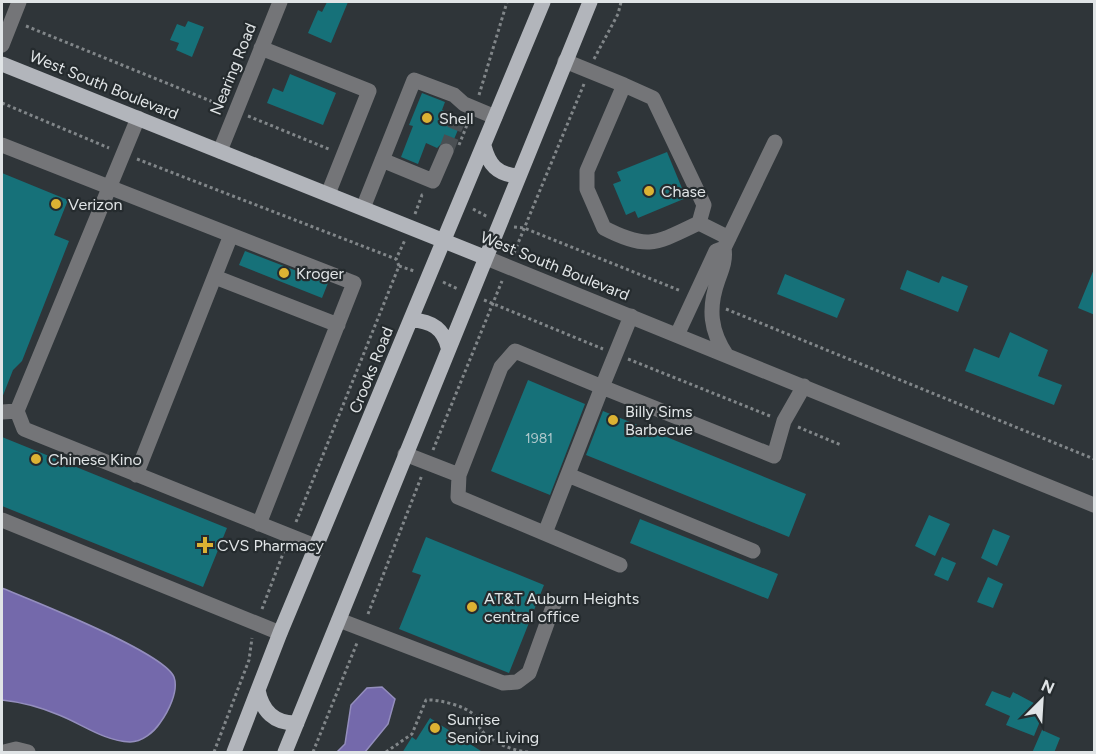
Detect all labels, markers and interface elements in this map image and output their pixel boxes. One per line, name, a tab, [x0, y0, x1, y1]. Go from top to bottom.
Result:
street label: Nearing Road	[206, 20, 260, 118]
street label: West South Boulevard	[27, 46, 181, 124]
place label: Shell	[439, 109, 474, 128]
marker: Shell	[420, 111, 434, 125]
place label: Chase	[661, 182, 706, 201]
marker: Chase	[642, 184, 656, 198]
place label: Verizon	[68, 195, 122, 214]
marker: Verizon	[49, 197, 63, 211]
street label: West South Boulevard	[478, 227, 632, 305]
place label: Kroger	[296, 264, 345, 283]
marker: Kroger	[277, 266, 291, 280]
street label: Crooks Road	[345, 324, 397, 416]
place label: Billy Sims Barbecue	[625, 402, 693, 439]
marker: Billy Sims Barbecue	[606, 413, 620, 427]
house number: 1981	[525, 430, 553, 447]
place label: Chinese Kino	[48, 450, 142, 469]
marker: Chinese Kino	[29, 452, 43, 466]
place label: CVS Pharmacy	[217, 536, 324, 555]
marker: CVS Pharmacy	[198, 538, 212, 552]
place label: AT&T Auburn Heights central office	[484, 589, 639, 626]
marker: AT&T Auburn Heights central office	[465, 600, 479, 614]
north arrow	[1012, 670, 1072, 730]
text: N	[1038, 676, 1057, 698]
place label: Sunrise Senior Living	[447, 710, 539, 747]
marker: Sunrise Senior Living	[428, 721, 442, 735]

